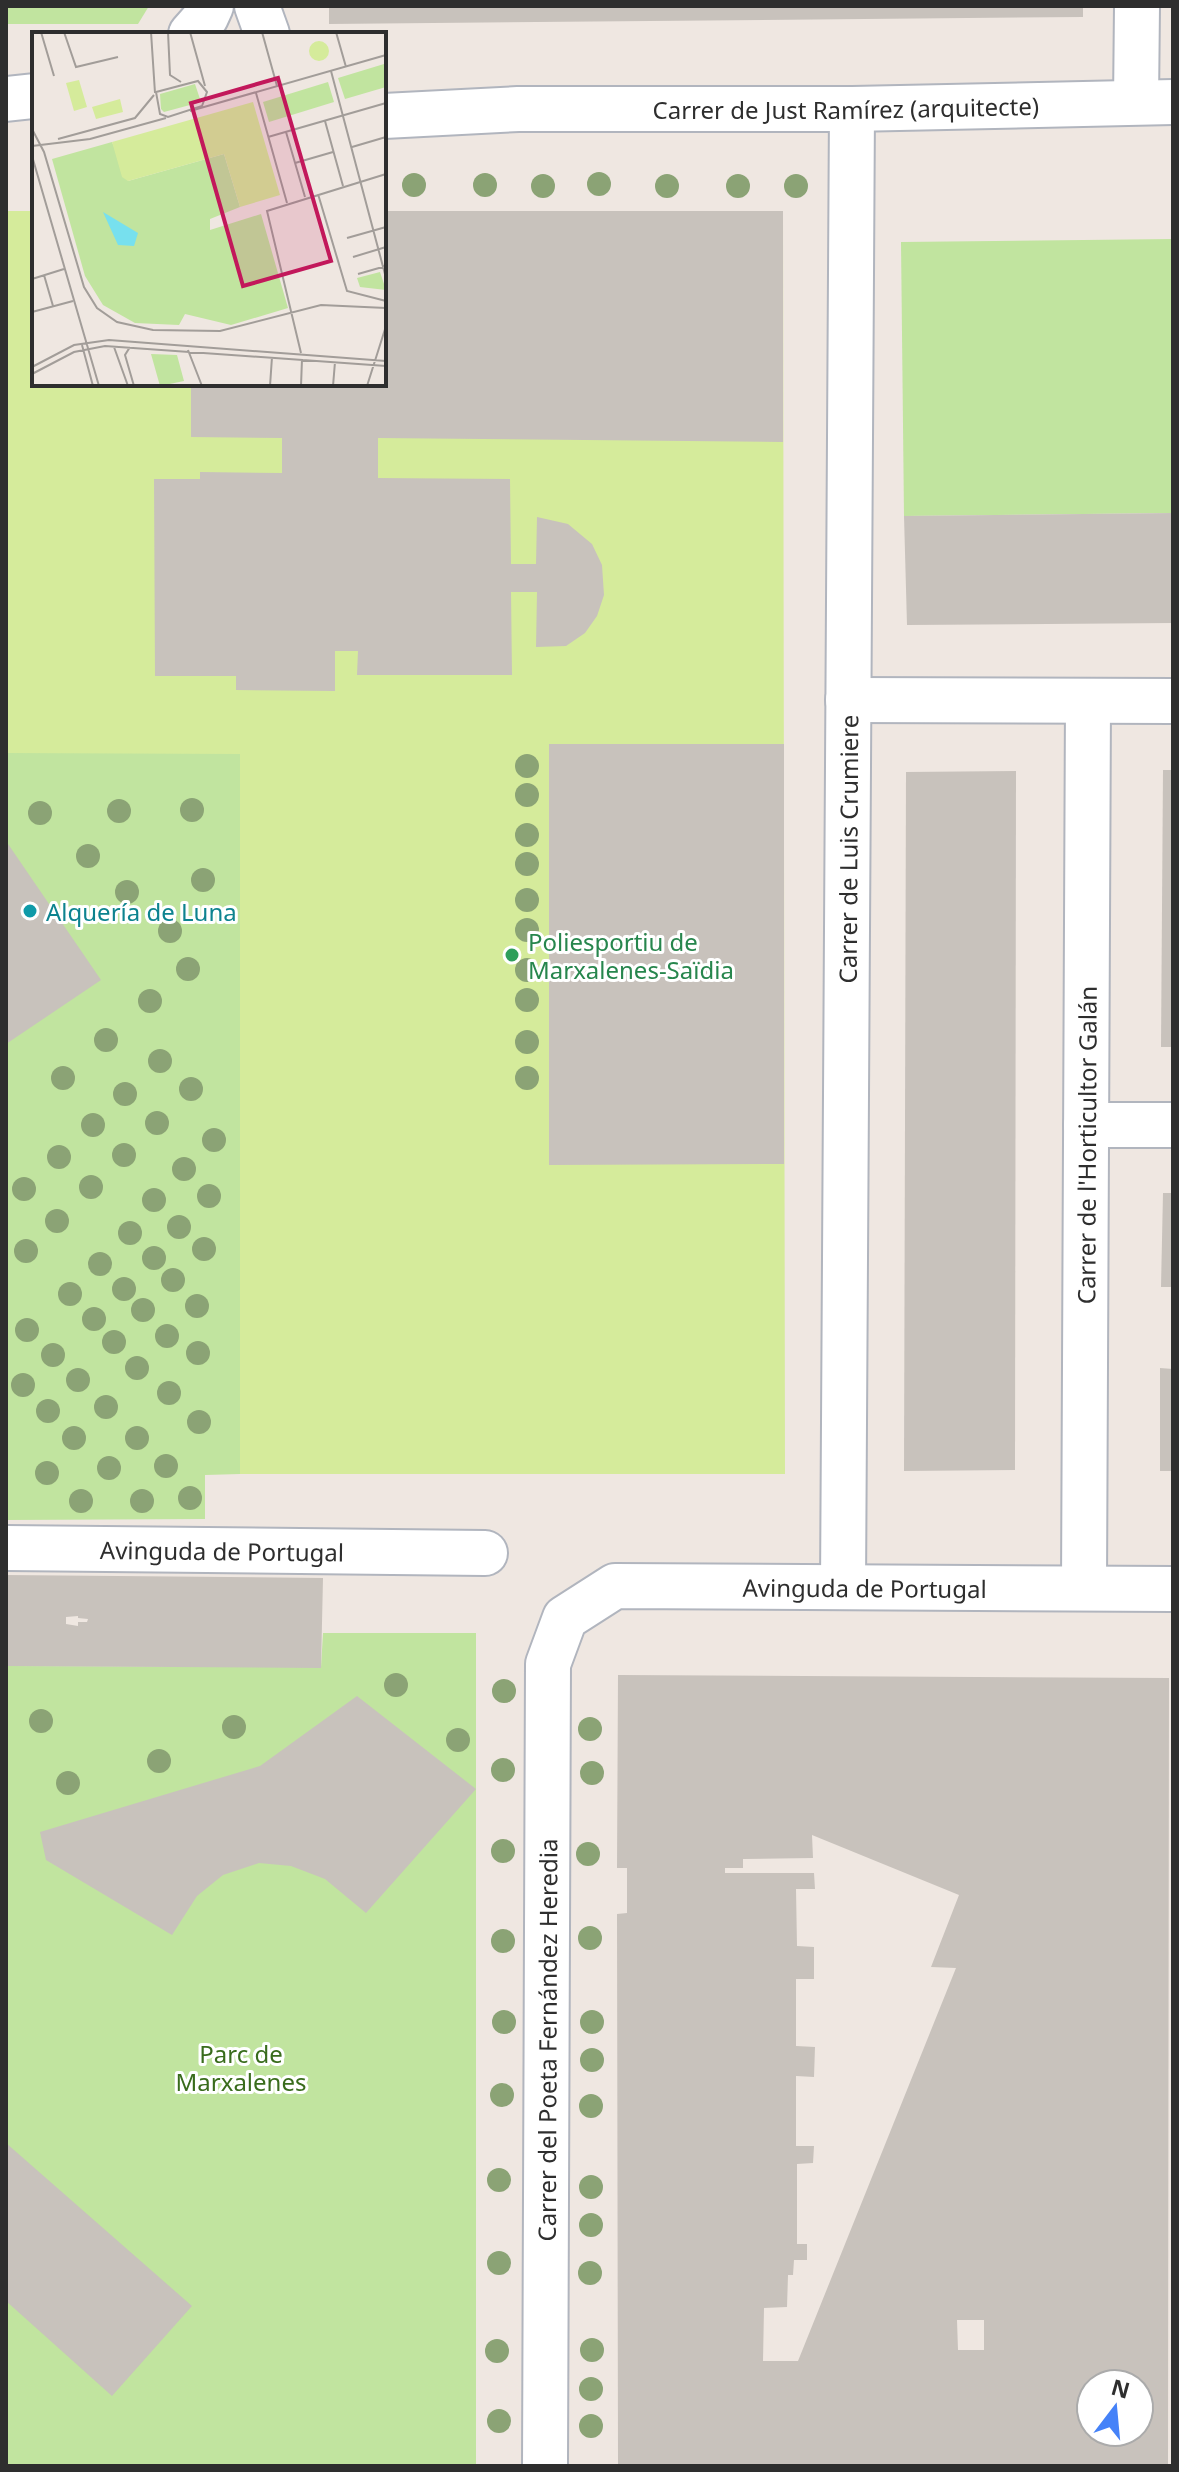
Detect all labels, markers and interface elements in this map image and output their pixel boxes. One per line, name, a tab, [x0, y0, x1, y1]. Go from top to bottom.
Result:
inset map	[32, 32, 386, 386]
street label: Carrer de Just Ramírez (arquitecte)	[653, 88, 1039, 126]
street label: Carrer de Luis Crumiere	[830, 715, 865, 984]
place label: Alquería de Luna	[46, 895, 237, 928]
marker: Alquería de Luna	[21, 902, 39, 920]
place label: Poliesportiu de Marxalenes-Saïdia	[528, 925, 734, 986]
marker: Poliesportiu de Marxalenes-Saïdia	[503, 946, 521, 964]
street label: Carrer de l'Horticultor Galán	[1069, 986, 1103, 1304]
street label: Avinguda de Portugal	[100, 1532, 344, 1568]
street label: Avinguda de Portugal	[742, 1570, 987, 1604]
street label: Carrer del Poeta Fernández Heredia	[529, 1838, 564, 2242]
park label: Parc de Marxalenes	[176, 2037, 306, 2098]
north arrow	[1075, 2368, 1155, 2448]
text: N	[1108, 2371, 1134, 2405]

